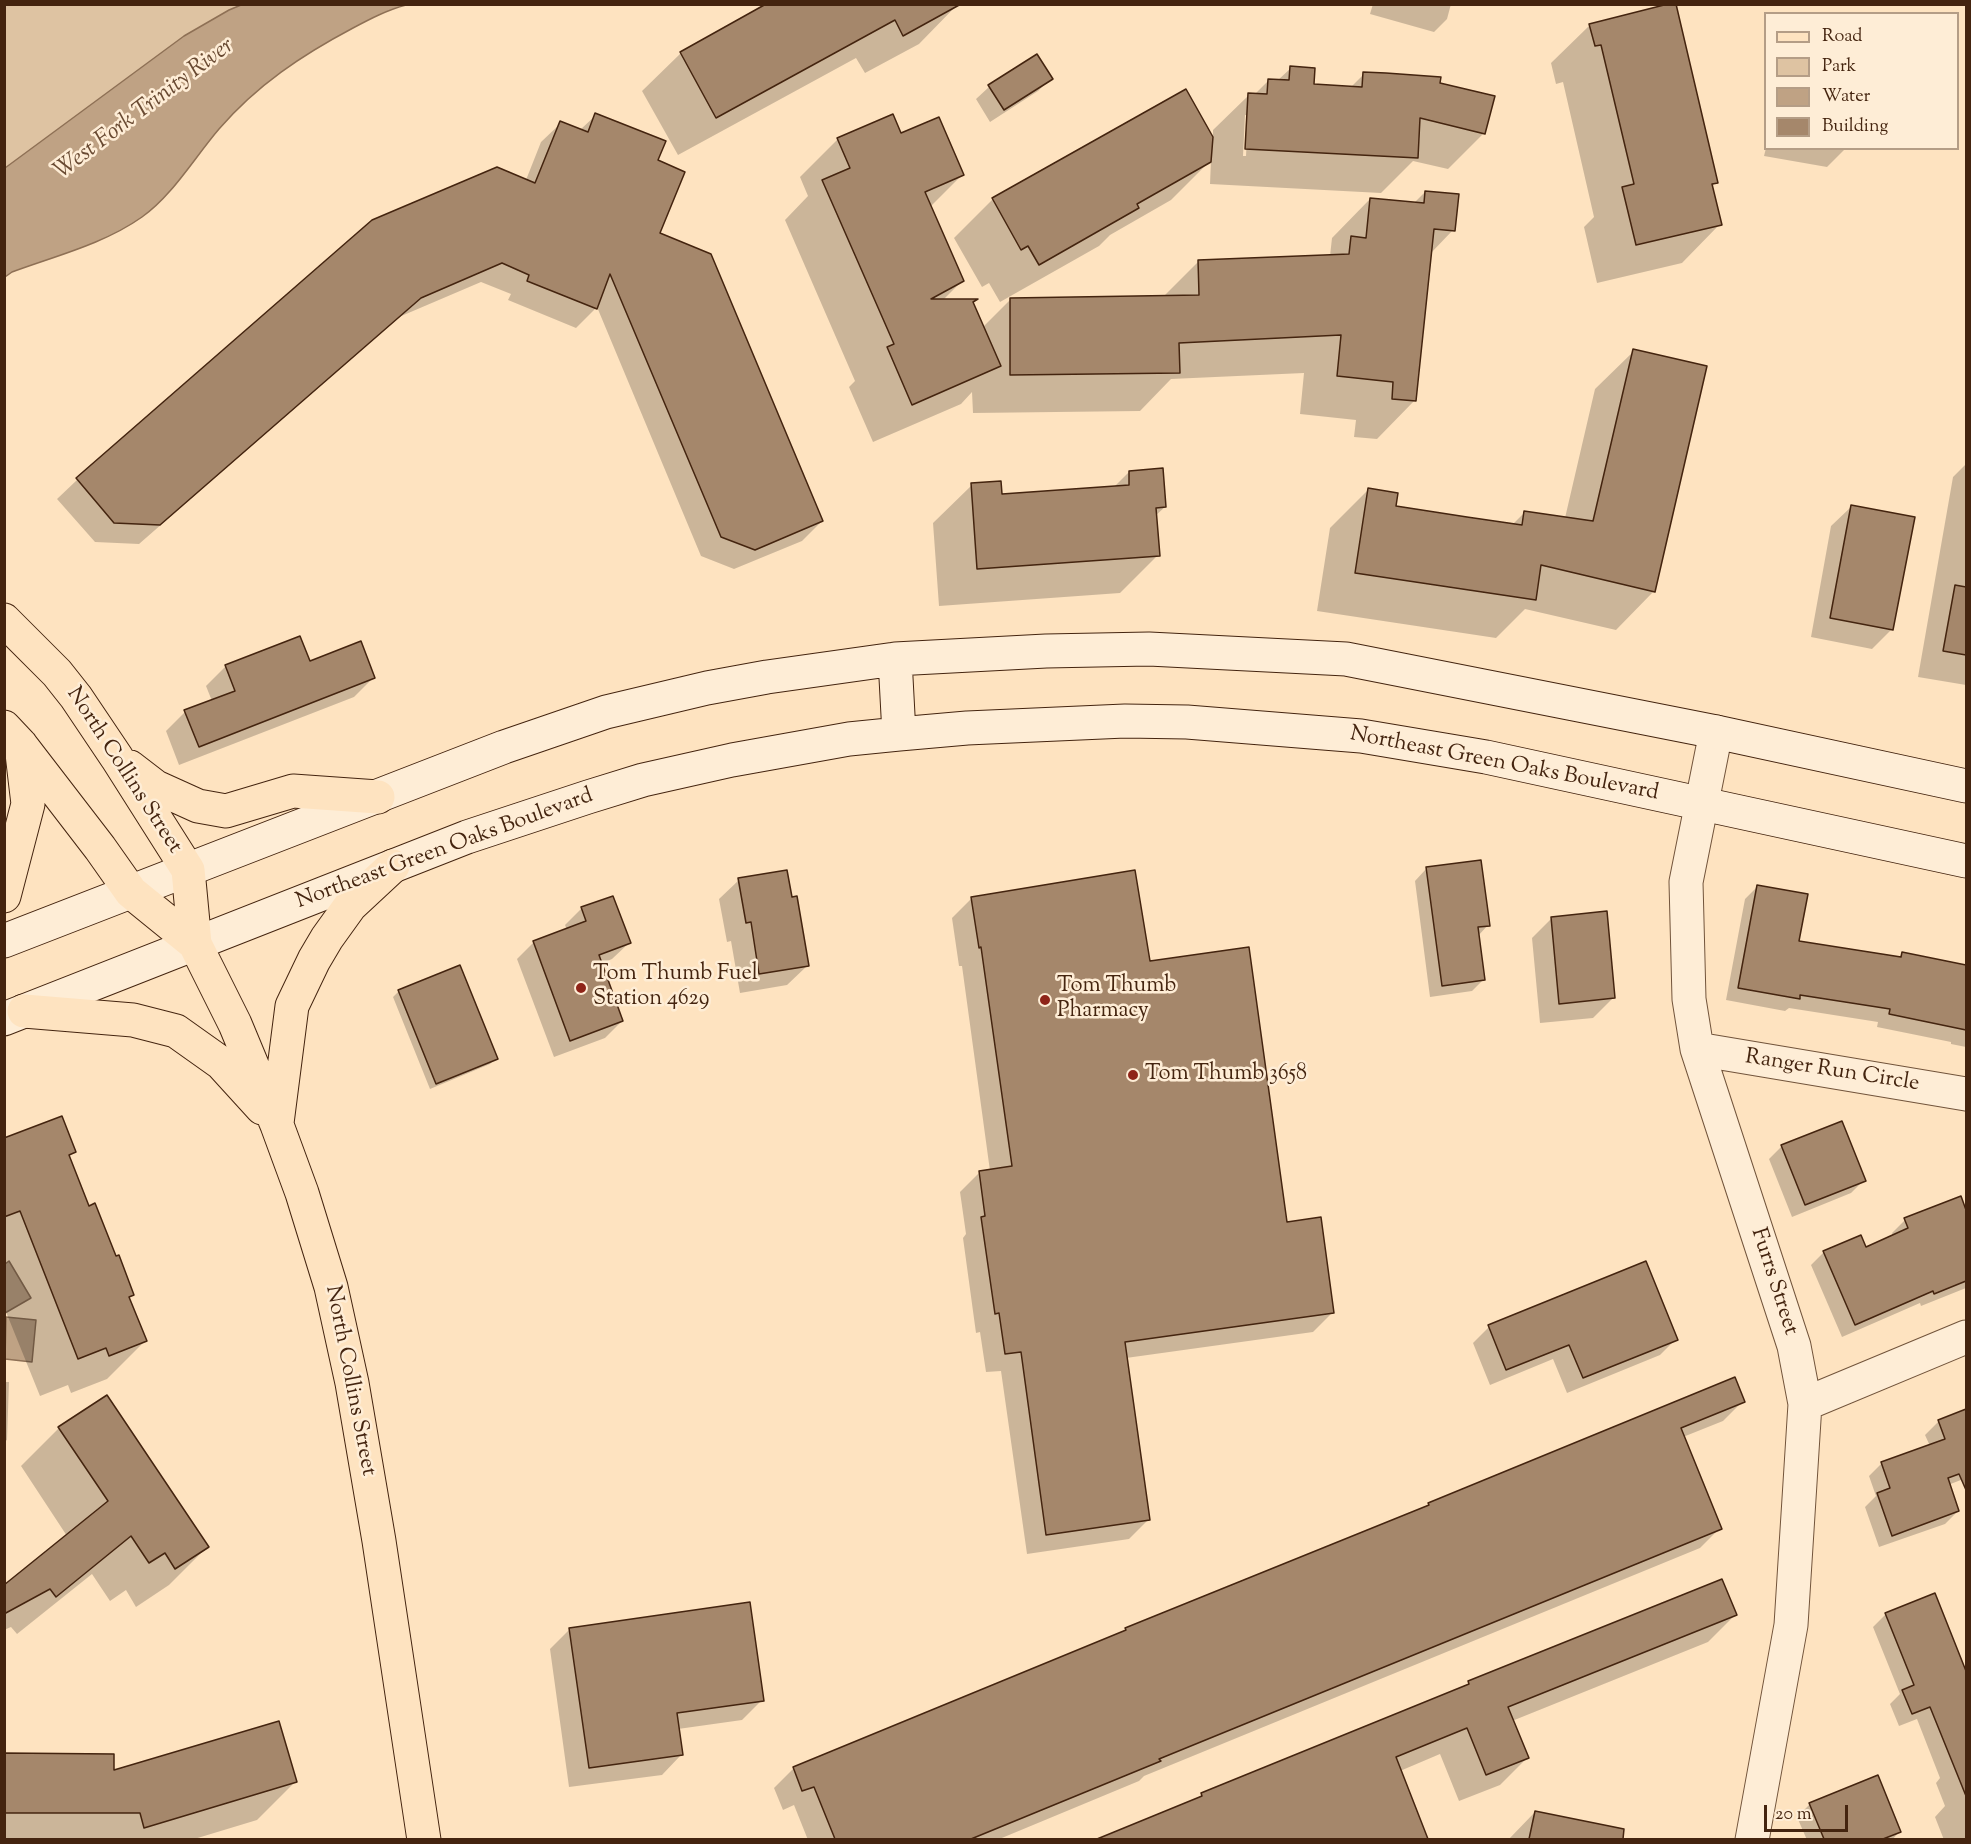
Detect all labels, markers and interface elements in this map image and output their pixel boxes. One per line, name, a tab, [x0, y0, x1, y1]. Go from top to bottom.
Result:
legend	[1764, 12, 1959, 150]
text: Road	[1822, 24, 1862, 50]
water label: West Fork Trinity River	[49, 33, 241, 187]
text: Park	[1822, 54, 1856, 80]
text: Water	[1822, 84, 1870, 110]
text: Building	[1822, 114, 1888, 140]
street label: North Collins Street	[59, 683, 187, 859]
street label: Northeast Green Oaks Boulevard	[1347, 722, 1661, 808]
street label: Northeast Green Oaks Boulevard	[293, 784, 597, 916]
place label: Tom Thumb Fuel Station 4629	[593, 962, 758, 1014]
place label: Tom Thumb Pharmacy	[1057, 974, 1176, 1026]
marker: Tom Thumb Fuel Station 4629	[574, 981, 588, 995]
marker: Tom Thumb Pharmacy	[1038, 993, 1052, 1007]
street label: Ranger Run Circle	[1743, 1045, 1921, 1099]
place label: Tom Thumb 3658	[1145, 1062, 1307, 1088]
marker: Tom Thumb 3658	[1126, 1068, 1140, 1082]
street label: Furrs Street	[1743, 1225, 1803, 1339]
street label: North Collins Street	[318, 1284, 380, 1478]
scale bar	[1767, 1793, 1851, 1831]
text: 20 m	[1775, 1802, 1812, 1828]

